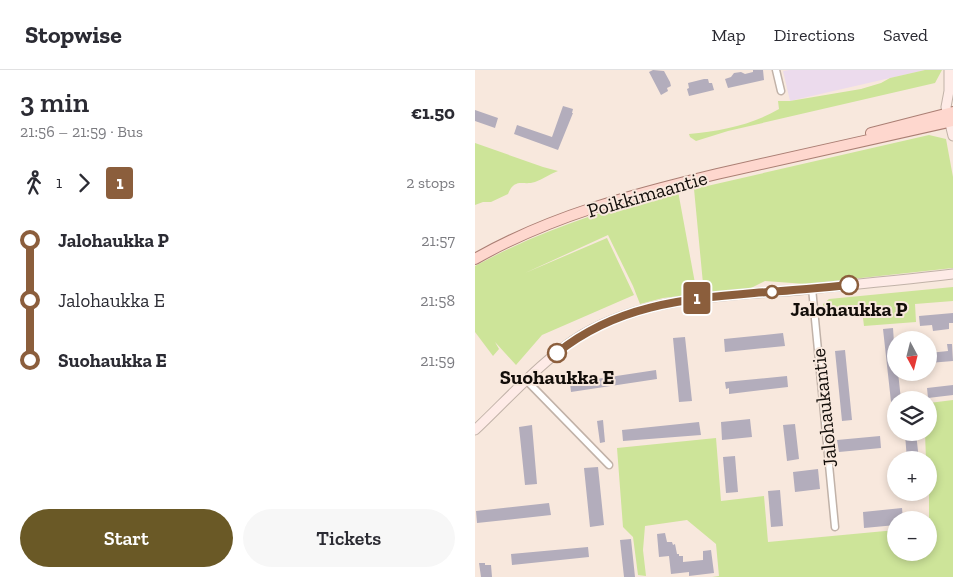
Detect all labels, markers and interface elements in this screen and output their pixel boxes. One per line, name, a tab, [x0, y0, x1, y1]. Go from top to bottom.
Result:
text: Stopwise	[25, 20, 122, 49]
text: Map	[711, 24, 746, 46]
text: Directions	[774, 24, 855, 46]
text: Saved	[883, 24, 928, 46]
text: 3 min	[20, 86, 89, 119]
text: €1.50	[411, 101, 455, 124]
text: 21:56 – 21:59 · Bus	[20, 122, 143, 141]
street label: Poikkimaantie	[584, 165, 710, 223]
icon: walk	[20, 169, 48, 197]
icon: forward	[70, 169, 98, 197]
text: 1	[116, 172, 123, 194]
text: 1	[56, 173, 62, 192]
text: 2 stops	[406, 173, 455, 192]
text: Jalohaukka P	[58, 229, 169, 252]
text: 21:57	[421, 231, 455, 250]
marker: Jalohaukka P	[839, 275, 859, 295]
line badge: 1	[681, 282, 713, 314]
unlabelled marker	[765, 285, 779, 299]
text: 1	[693, 287, 701, 309]
text: Jalohaukka E	[58, 289, 165, 312]
text: 21:58	[420, 291, 455, 310]
place label: Jalohaukka P	[791, 297, 907, 321]
north arrow	[887, 331, 937, 381]
map controls	[887, 331, 937, 561]
marker: Suohaukka E	[547, 343, 567, 363]
street label: Jalohaukantie	[806, 347, 842, 469]
text: Suohaukka E	[58, 349, 167, 372]
text: 21:59	[420, 351, 455, 370]
place label: Suohaukka E	[500, 365, 614, 389]
button: layers	[887, 391, 937, 441]
button: +	[887, 451, 937, 501]
button: Start	[20, 509, 233, 567]
button: Tickets	[243, 509, 455, 567]
button: −	[887, 511, 937, 561]

